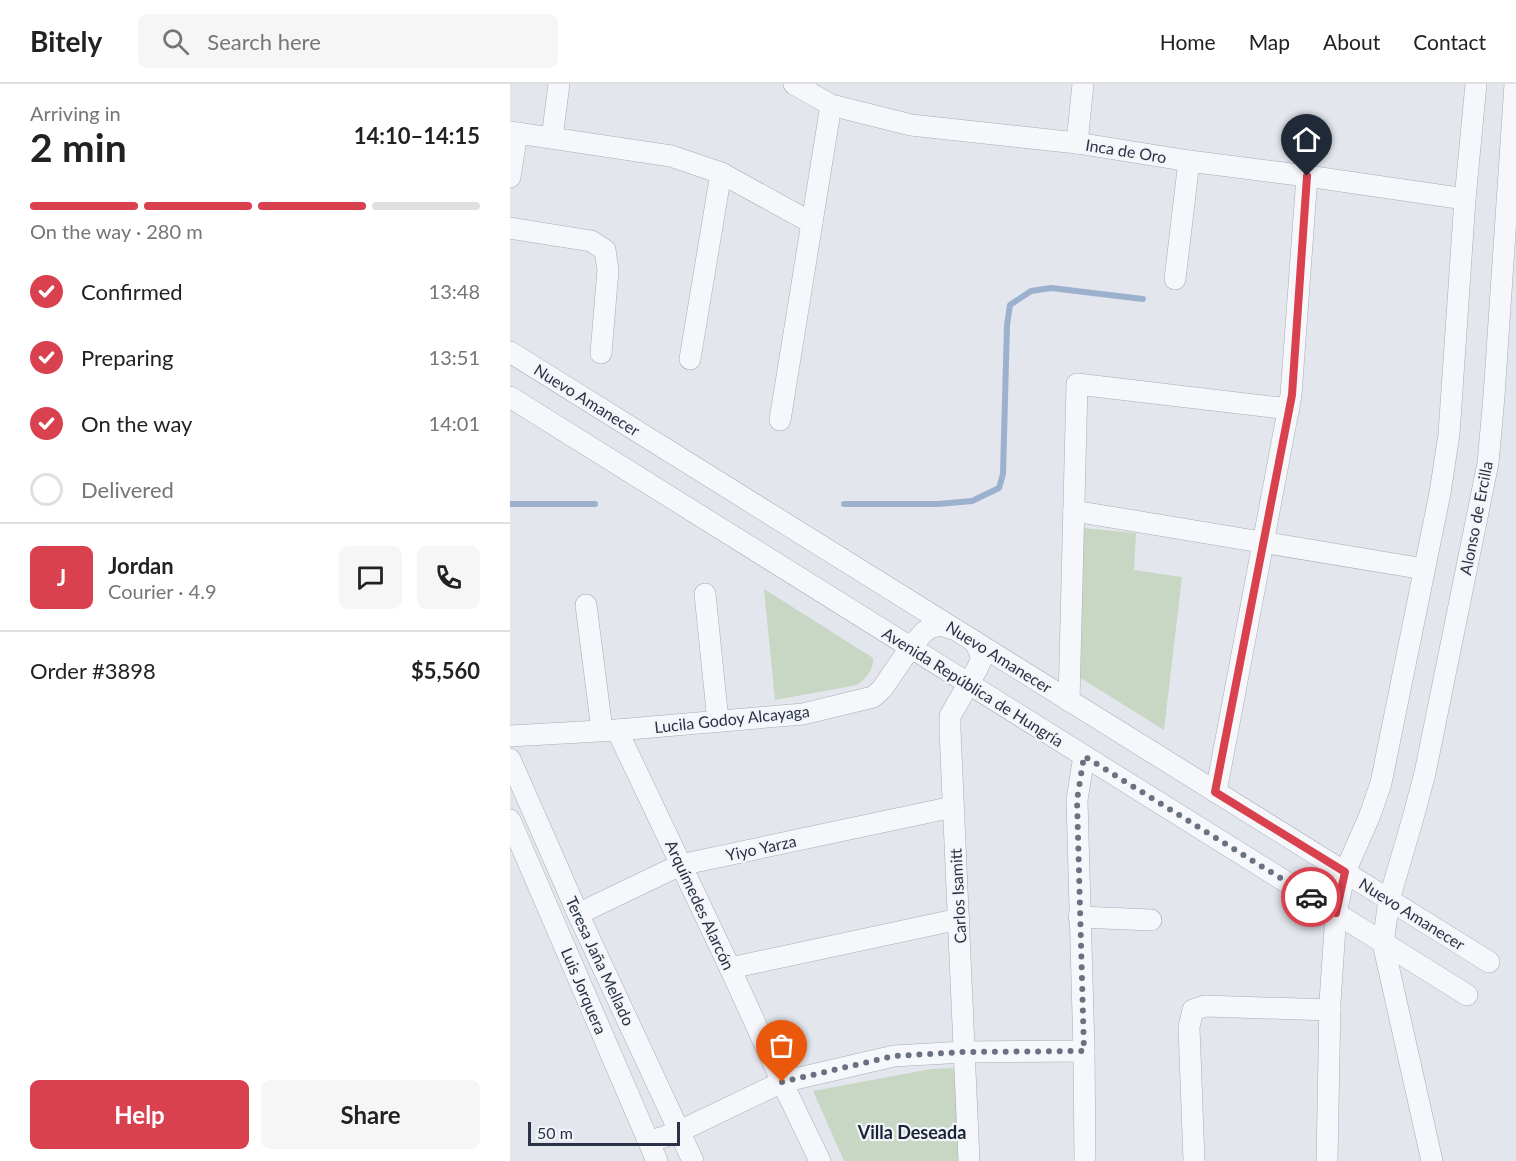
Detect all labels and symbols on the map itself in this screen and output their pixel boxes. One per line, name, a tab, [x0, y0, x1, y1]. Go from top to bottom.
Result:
pin	[1281, 114, 1332, 176]
street label: Inca de Oro	[1084, 135, 1168, 166]
street label: Nuevo Amanecer	[531, 359, 644, 440]
street label: Alonso de Ercilla	[1455, 459, 1496, 576]
street label: Nuevo Amanecer	[943, 616, 1056, 697]
street label: Avenida República de Hungría	[879, 623, 1067, 750]
street label: Lucila Godoy Alcayaga	[653, 701, 811, 736]
street label: Yiyo Yarza	[724, 831, 798, 864]
street label: Arquímedes Alarcón	[662, 837, 739, 973]
street label: Carlos Isamitt	[946, 848, 969, 944]
courier	[1281, 867, 1341, 927]
street label: Nuevo Amanecer	[1356, 873, 1469, 954]
street label: Teresa Jaña Mellado	[562, 893, 639, 1028]
street label: Luis Jorquera	[558, 945, 611, 1037]
pin	[756, 1020, 807, 1082]
scale bar	[528, 1119, 680, 1146]
district label: Villa Deseada	[857, 1121, 966, 1143]

